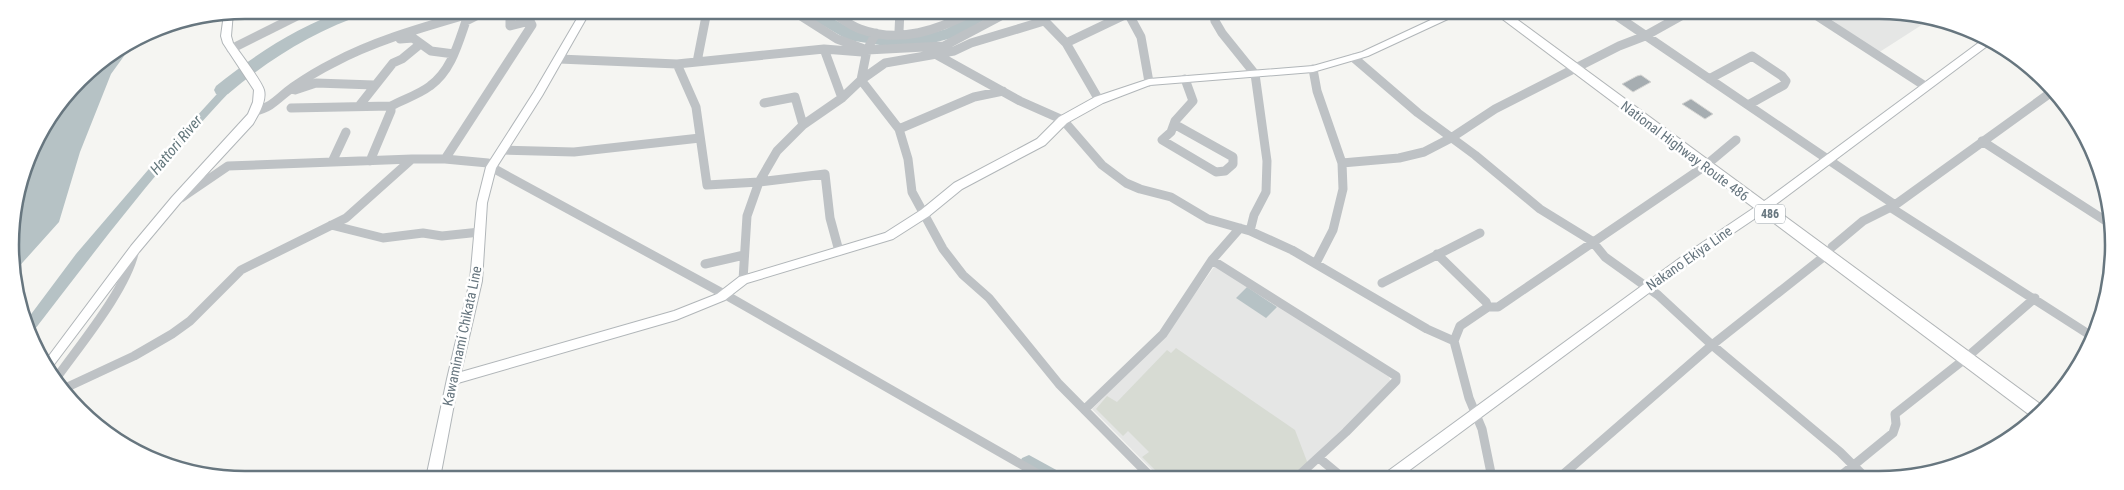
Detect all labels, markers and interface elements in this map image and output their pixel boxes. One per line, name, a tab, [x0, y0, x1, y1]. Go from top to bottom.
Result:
street label: National Highway Route 486	[1618, 98, 1752, 204]
water label: Hattori River	[146, 111, 206, 178]
road number: 486	[1755, 204, 1785, 223]
street label: Nakano Ekiya Line	[1643, 222, 1735, 293]
street label: Kawaminami Chikata Line	[439, 264, 485, 407]

